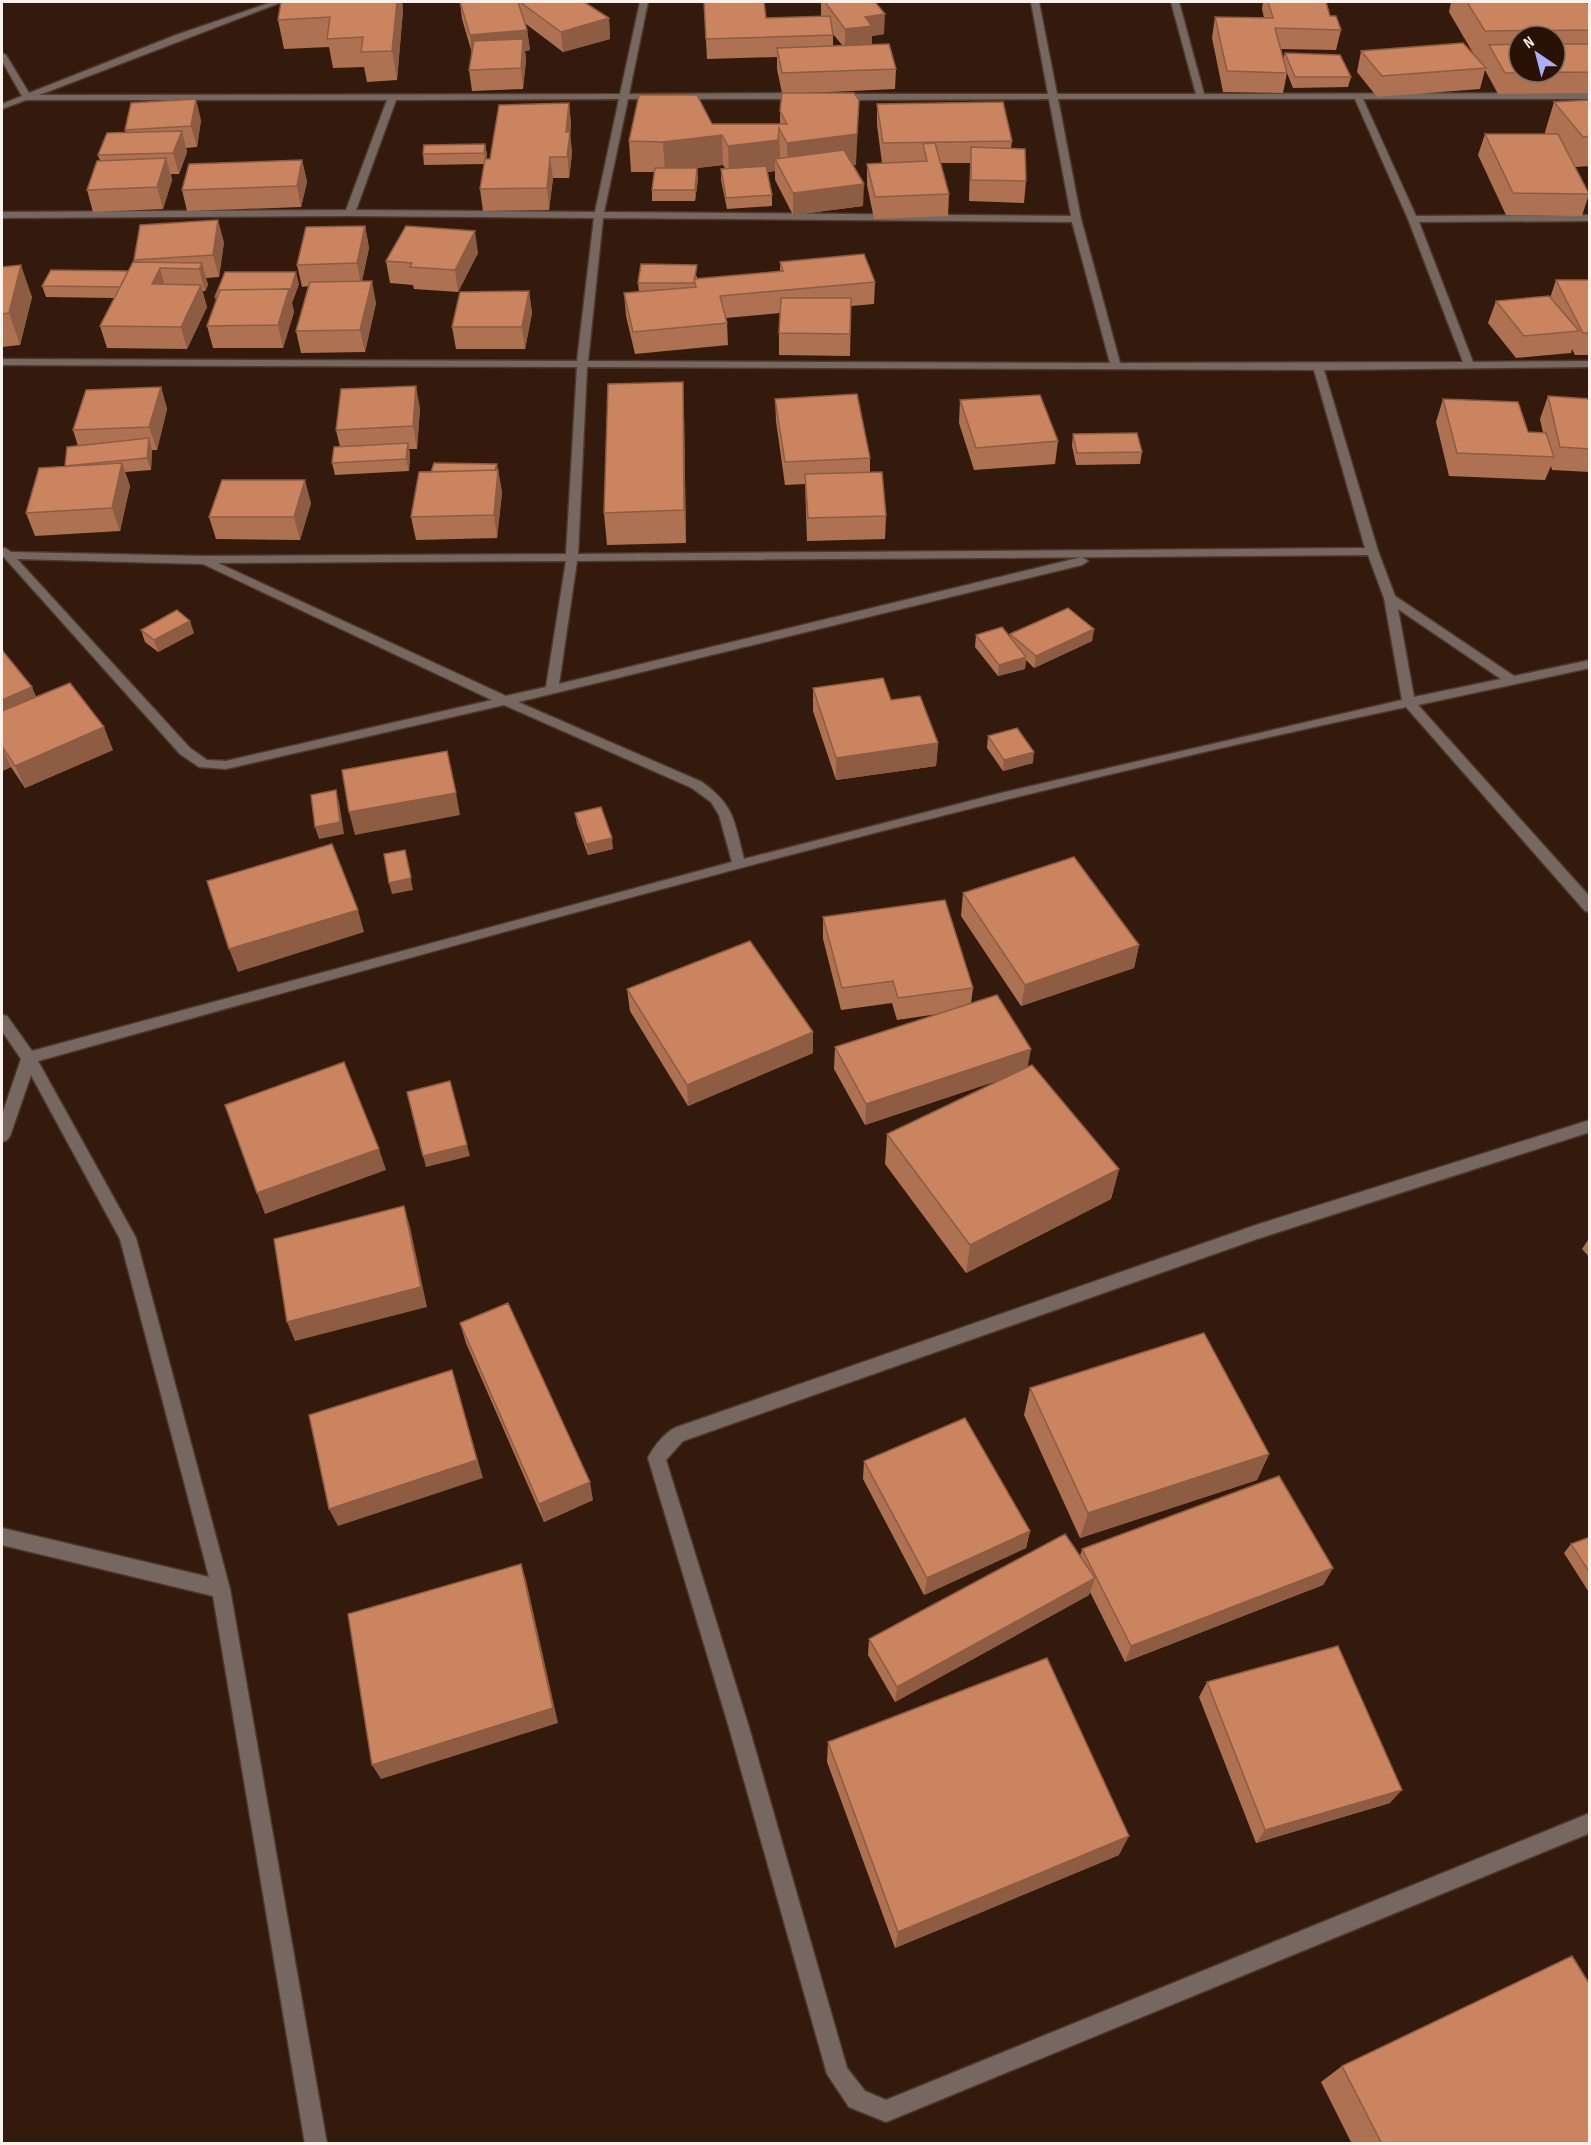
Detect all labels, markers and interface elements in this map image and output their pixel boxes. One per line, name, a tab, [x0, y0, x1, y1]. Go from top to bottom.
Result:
north arrow	[1507, 24, 1567, 84]
text: N	[1520, 33, 1538, 53]

